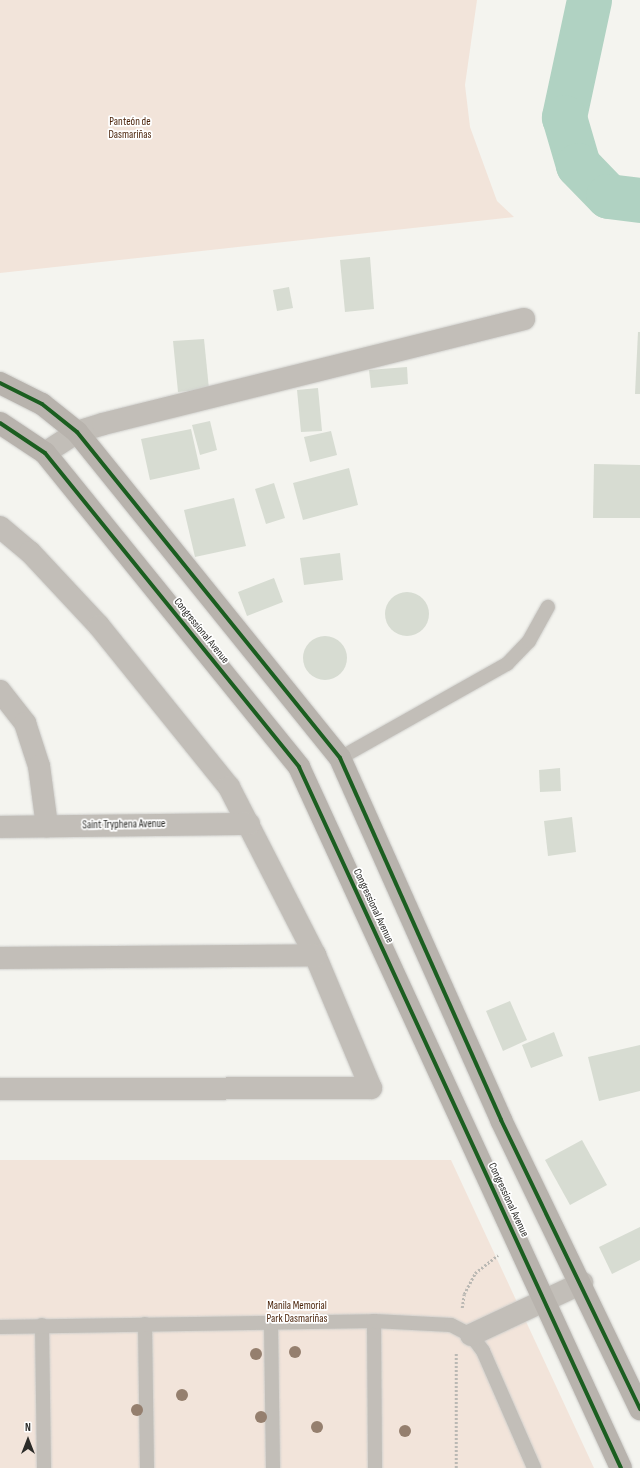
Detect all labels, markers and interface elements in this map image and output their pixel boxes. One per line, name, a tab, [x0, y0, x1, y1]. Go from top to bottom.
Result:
park label: Panteón de Dasmariñas	[109, 116, 151, 142]
street label: Congressional Avenue	[171, 596, 231, 666]
street label: Saint Tryphena Avenue	[82, 818, 166, 832]
street label: Congressional Avenue	[350, 867, 396, 945]
street label: Congressional Avenue	[485, 1161, 531, 1239]
park label: Manila Memorial Park Dasmariñas	[267, 1300, 327, 1326]
north arrow	[8, 1420, 48, 1460]
text: N	[25, 1421, 31, 1434]

